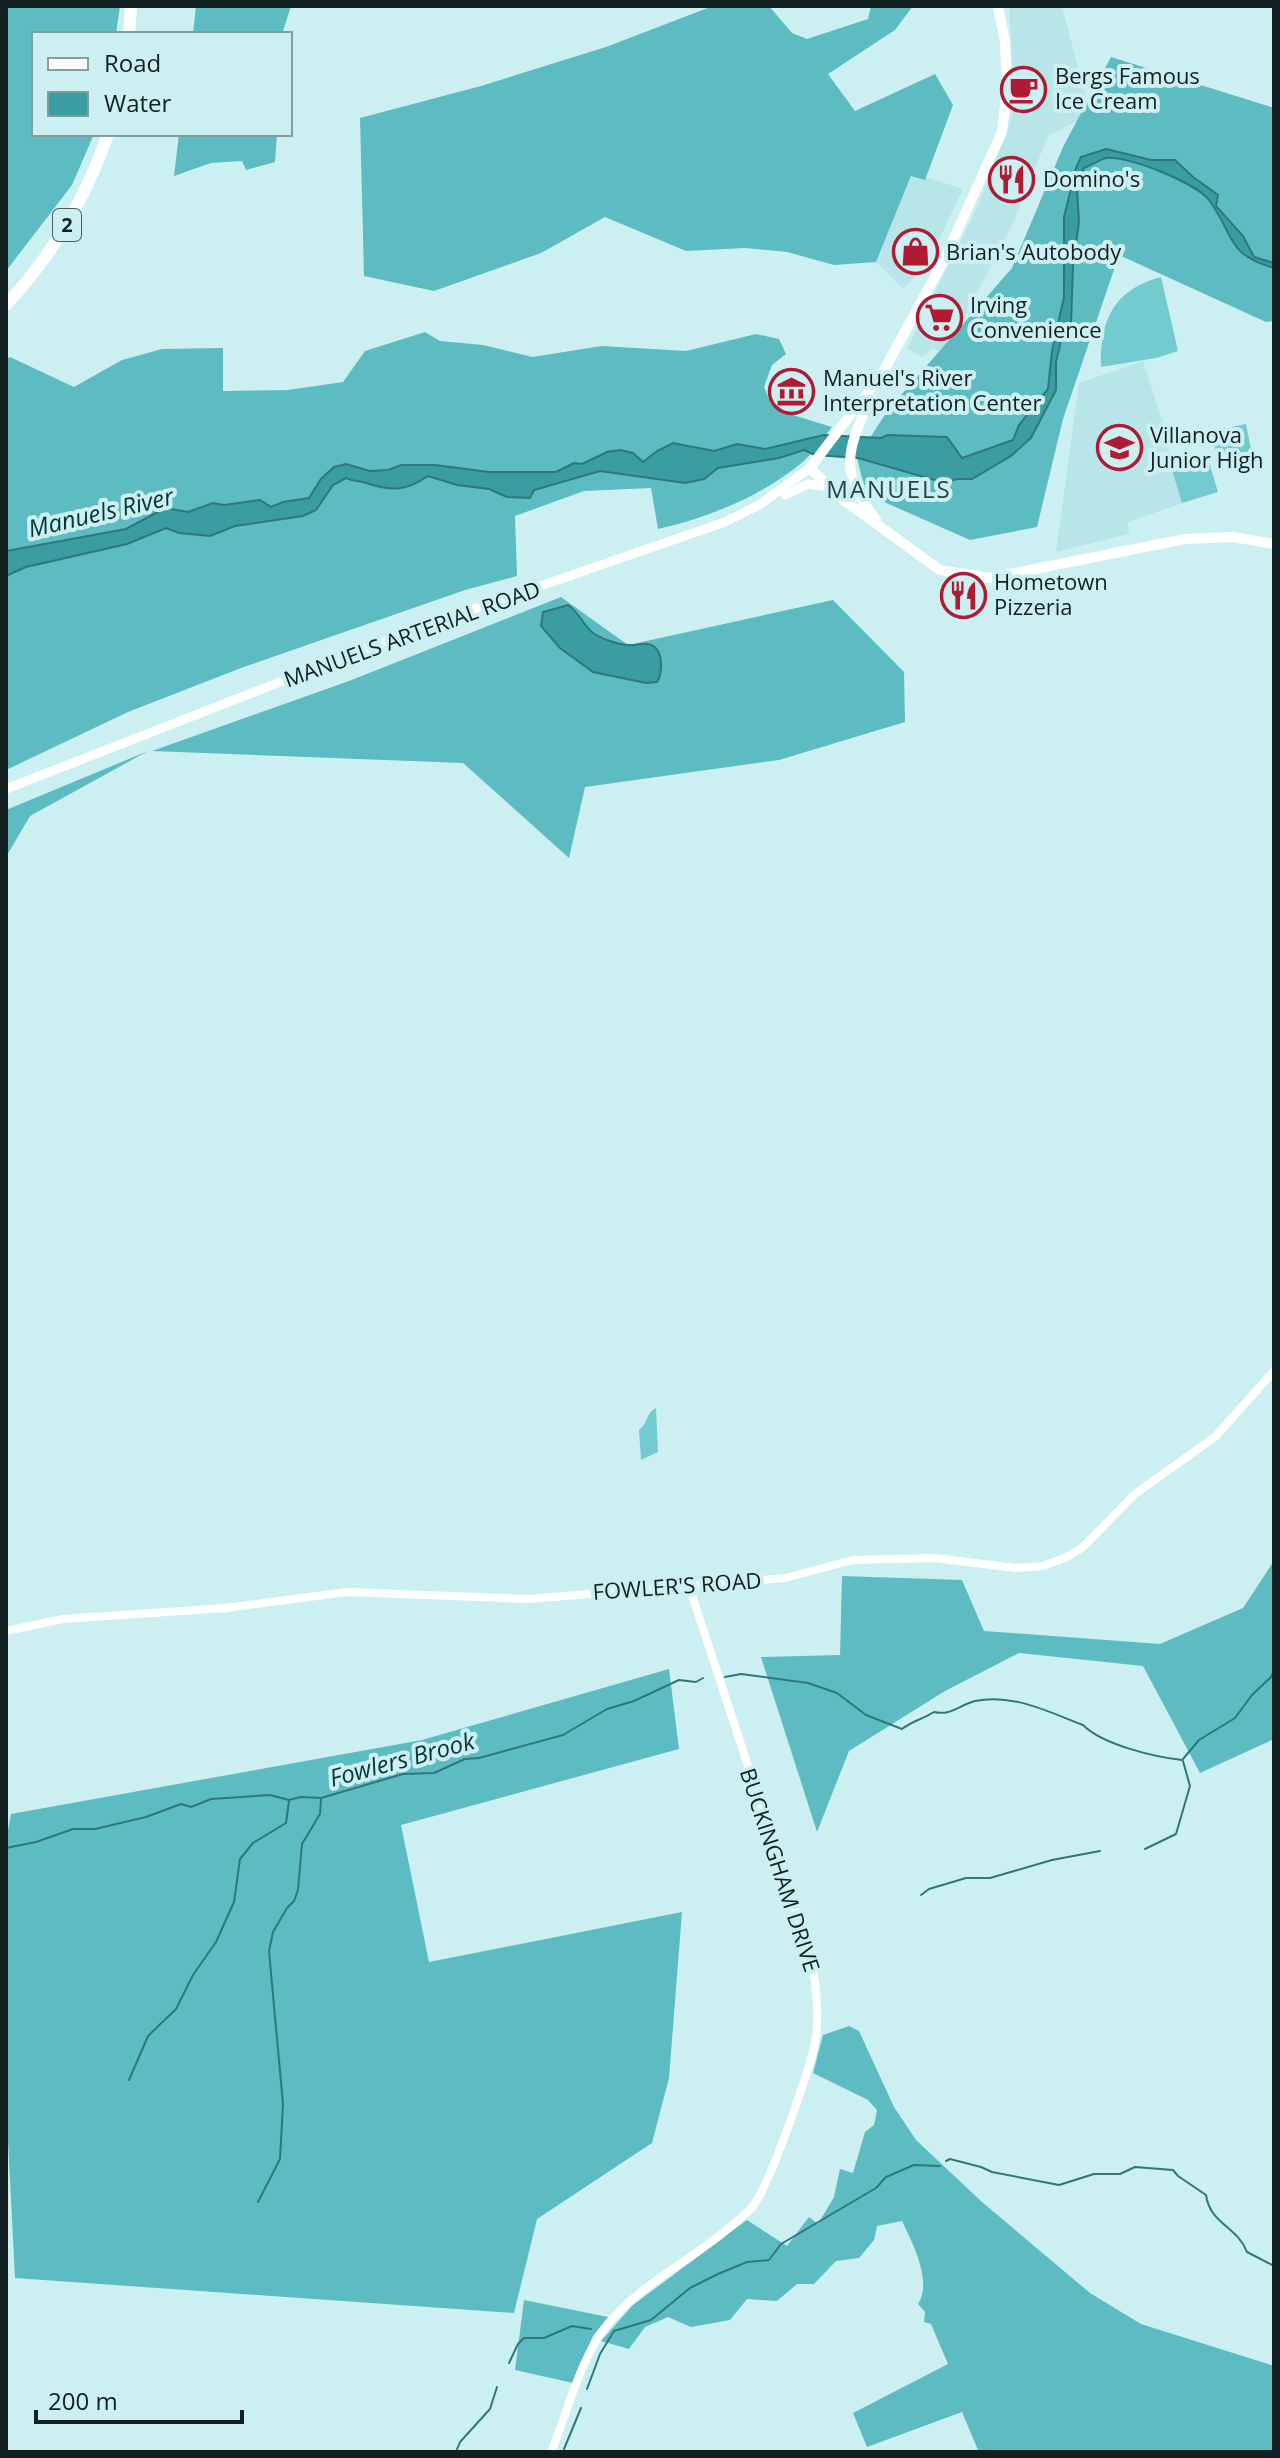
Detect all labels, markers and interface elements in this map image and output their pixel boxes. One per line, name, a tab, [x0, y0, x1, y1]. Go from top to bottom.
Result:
legend	[32, 32, 292, 136]
text: Road	[104, 46, 161, 79]
place label: Bergs Famous Ice Cream	[1055, 60, 1200, 115]
cafe icon: Bergs Famous Ice Cream	[1000, 65, 1048, 113]
text: Water	[104, 86, 172, 119]
restaurant icon: Domino's	[988, 155, 1036, 203]
place label: Domino's	[1043, 163, 1140, 193]
road number: 2	[53, 209, 81, 241]
shop icon: Brian's Autobody	[891, 228, 939, 276]
place label: Brian's Autobody	[946, 236, 1122, 266]
place label: Irving Convenience	[970, 289, 1102, 344]
supermarket icon: Irving Convenience	[915, 294, 963, 342]
place label: Manuel's River Interpretation Center	[823, 362, 1041, 417]
museum icon: Manuel's River Interpretation Center	[768, 367, 816, 415]
place label: Villanova Junior High	[1148, 419, 1264, 474]
school or university icon: Villanova Junior High	[1095, 424, 1143, 472]
district label: MANUELS	[826, 472, 952, 505]
water label: Manuels River	[25, 478, 178, 544]
place label: Hometown Pizzeria	[994, 566, 1108, 621]
restaurant icon: Hometown Pizzeria	[939, 571, 987, 619]
street label: MANUELS ARTERIAL ROAD	[279, 573, 544, 694]
street label: FOWLER'S ROAD	[591, 1564, 762, 1606]
water label: Fowlers Brook	[325, 1723, 479, 1794]
street label: BUCKINGHAM DRIVE	[734, 1764, 828, 1976]
scale bar	[36, 2374, 242, 2424]
text: 200 m	[48, 2384, 118, 2417]

